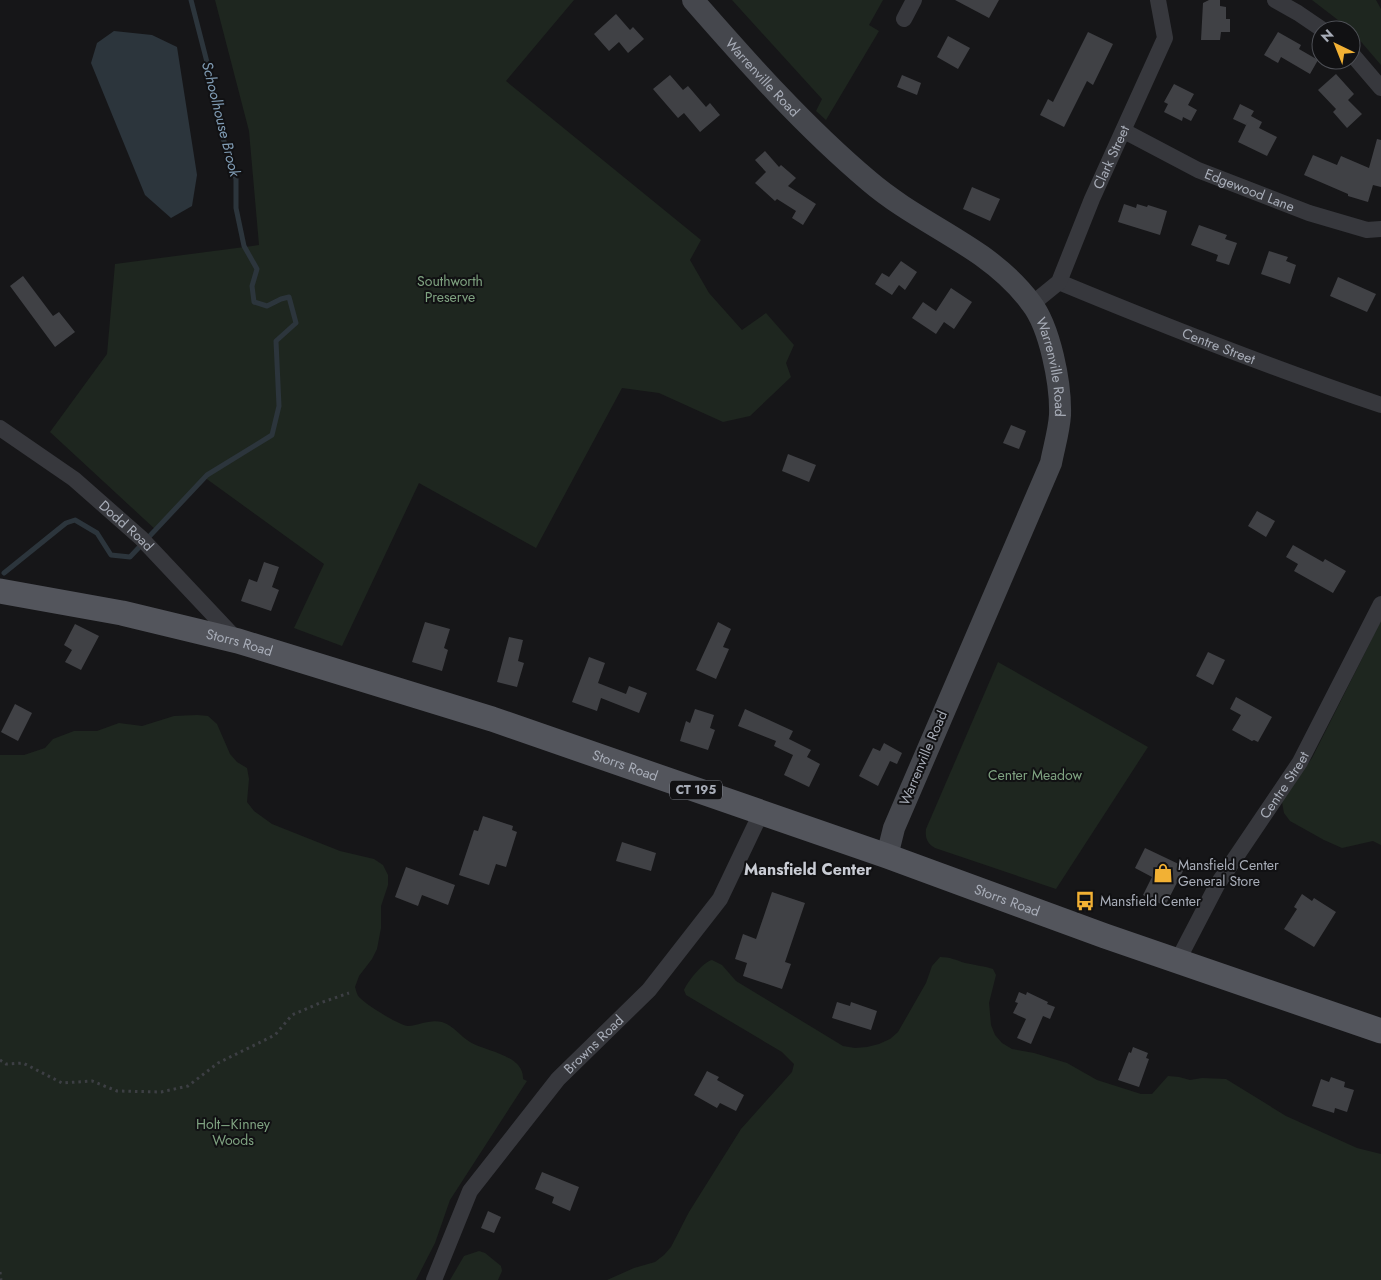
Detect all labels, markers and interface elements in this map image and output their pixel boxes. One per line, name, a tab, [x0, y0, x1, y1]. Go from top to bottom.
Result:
north arrow	[1311, 20, 1361, 70]
text: N	[1316, 24, 1338, 47]
street label: Warrenville Road	[721, 33, 804, 121]
water label: Schoolhouse Brook	[196, 59, 246, 180]
street label: Clark Street	[1088, 121, 1134, 192]
street label: Edgewood Lane	[1202, 163, 1298, 216]
park label: Southworth Preserve	[417, 271, 483, 307]
street label: Warrenville Road	[1031, 314, 1070, 417]
street label: Centre Street	[1179, 323, 1259, 369]
street label: Dodd Road	[95, 496, 158, 556]
street label: Storrs Road	[204, 624, 275, 661]
street label: Warrenville Road	[894, 708, 952, 808]
street label: Storrs Road	[590, 745, 661, 786]
street label: Centre Street	[1255, 747, 1314, 823]
park label: Center Meadow	[988, 765, 1082, 785]
road number: CT 195	[670, 780, 722, 800]
place label: Mansfield Center General Store	[1178, 855, 1279, 891]
district label: Mansfield Center	[744, 858, 872, 881]
shop icon: Mansfield Center General Store	[1152, 862, 1174, 884]
street label: Storrs Road	[972, 879, 1043, 921]
bus stop icon: Mansfield Center	[1074, 890, 1096, 912]
place label: Mansfield Center	[1100, 891, 1201, 911]
street label: Browns Road	[559, 1010, 628, 1078]
park label: Holt–Kinney Woods	[196, 1114, 271, 1150]

